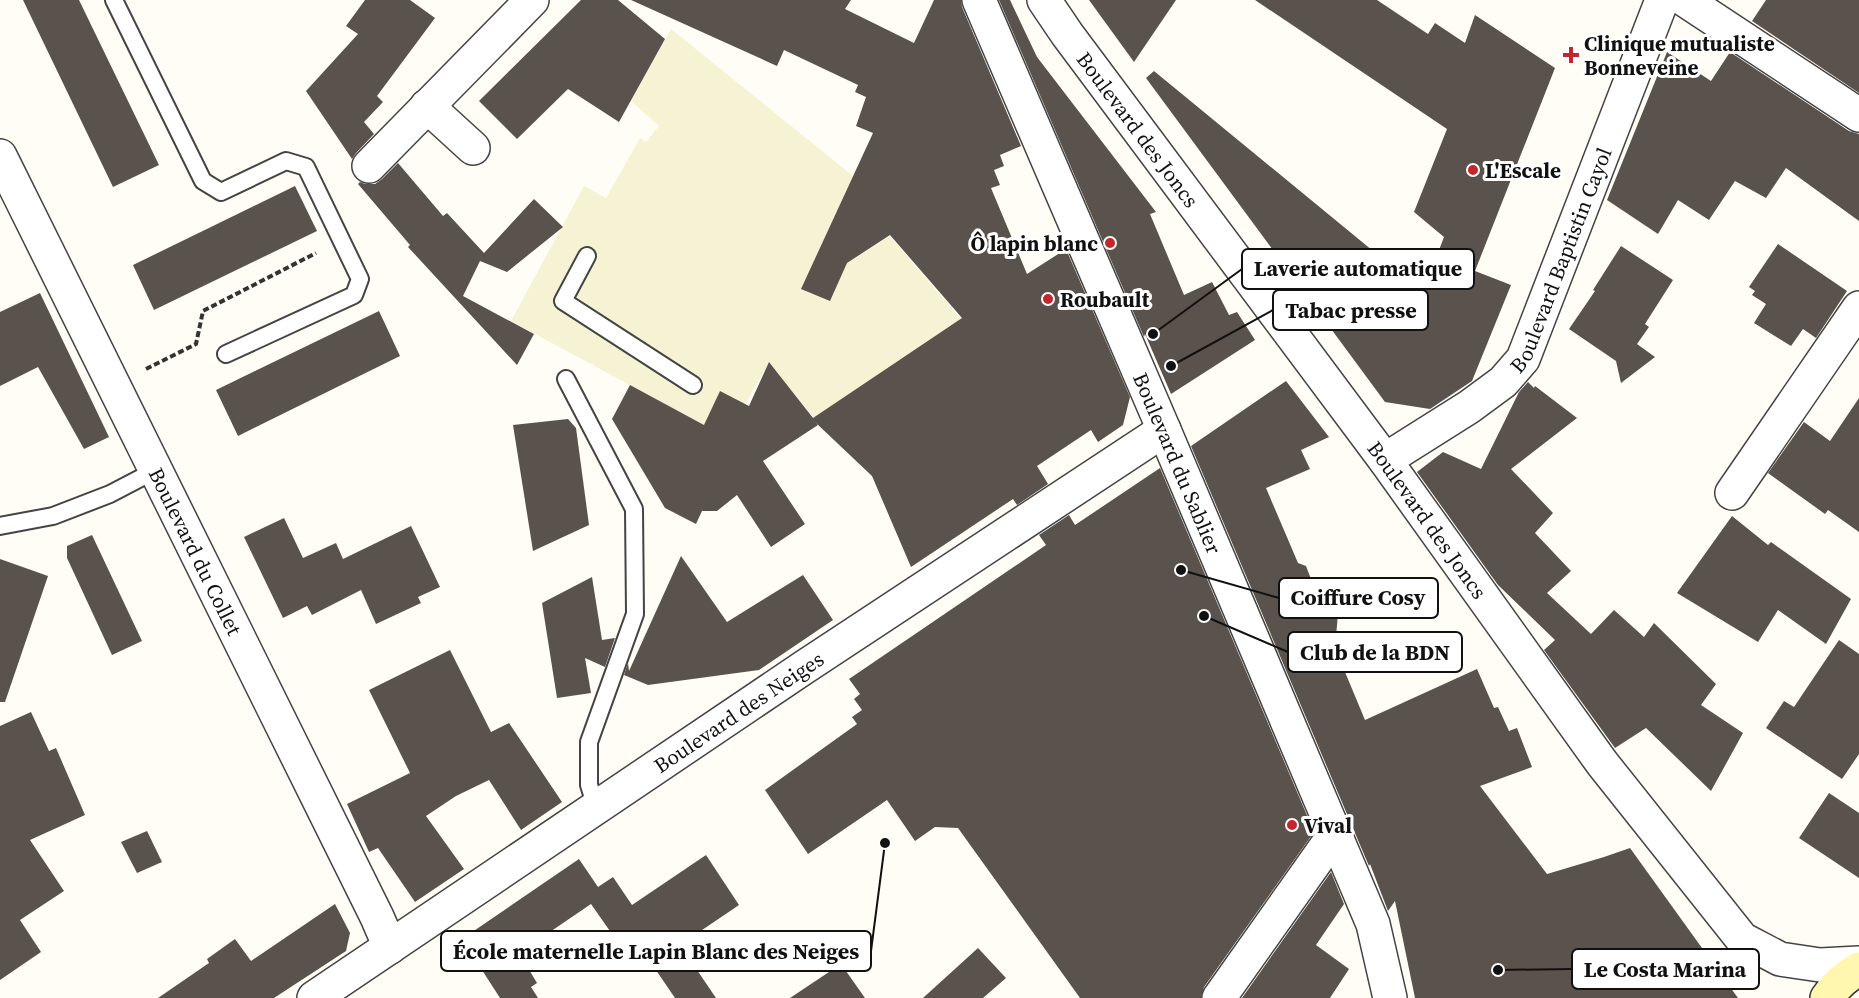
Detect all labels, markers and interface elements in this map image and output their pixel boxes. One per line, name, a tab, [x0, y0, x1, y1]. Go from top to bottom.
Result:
place label: Clinique mutualiste Bonneveine	[1584, 29, 1775, 82]
street label: Boulevard des Joncs	[1070, 45, 1206, 213]
marker: Clinique mutualiste Bonneveine	[1562, 46, 1580, 64]
street label: Boulevard Baptistin Cayol	[1503, 143, 1618, 379]
place label: L'Escale	[1485, 156, 1561, 185]
marker: L'Escale	[1466, 163, 1480, 177]
place label: Ô lapin blanc	[970, 229, 1098, 258]
marker: Ô lapin blanc	[1103, 236, 1117, 250]
callout: Laverie automatique	[1242, 249, 1474, 289]
text: Laverie automatique	[1254, 253, 1462, 283]
place label: Roubault	[1060, 285, 1150, 314]
callout: Tabac presse	[1273, 290, 1428, 330]
marker: Roubault	[1041, 292, 1055, 306]
text: Tabac presse	[1285, 295, 1417, 325]
street label: Boulevard du Sablier	[1126, 368, 1229, 558]
street label: Boulevard des Joncs	[1361, 435, 1494, 604]
street label: Boulevard du Collet	[142, 463, 250, 640]
callout: Coiffure Cosy	[1279, 578, 1438, 618]
text: Coiffure Cosy	[1291, 582, 1426, 612]
callout: Club de la BDN	[1288, 632, 1462, 672]
text: Club de la BDN	[1300, 637, 1450, 667]
street label: Boulevard des Neiges	[648, 644, 829, 779]
place label: Vival	[1304, 811, 1352, 840]
marker: Vival	[1285, 818, 1299, 832]
callout: École maternelle Lapin Blanc des Neiges	[441, 931, 871, 971]
text: École maternelle Lapin Blanc des Neiges	[453, 936, 859, 966]
callout: Le Costa Marina	[1572, 949, 1759, 989]
text: Le Costa Marina	[1584, 954, 1747, 984]

